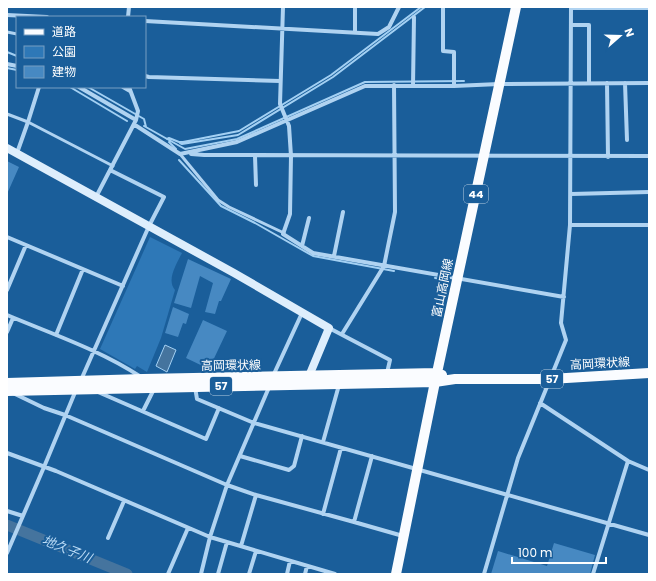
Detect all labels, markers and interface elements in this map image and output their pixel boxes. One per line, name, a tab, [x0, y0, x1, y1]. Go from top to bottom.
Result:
legend	[16, 16, 146, 88]
north arrow	[600, 16, 640, 56]
text: 道路	[52, 23, 76, 40]
text: N	[620, 26, 638, 39]
text: 公園	[52, 43, 76, 60]
text: 建物	[52, 63, 76, 80]
road number: 44	[464, 185, 488, 203]
street label: 富山高岡線	[427, 257, 457, 319]
street label: 高岡環状線	[570, 353, 630, 373]
street label: 高岡環状線	[201, 356, 261, 374]
road number: 57	[541, 370, 563, 388]
road number: 57	[210, 377, 232, 395]
water label: 地久子川	[39, 530, 97, 568]
scale bar	[512, 539, 606, 565]
text: 100 m	[518, 544, 552, 561]

